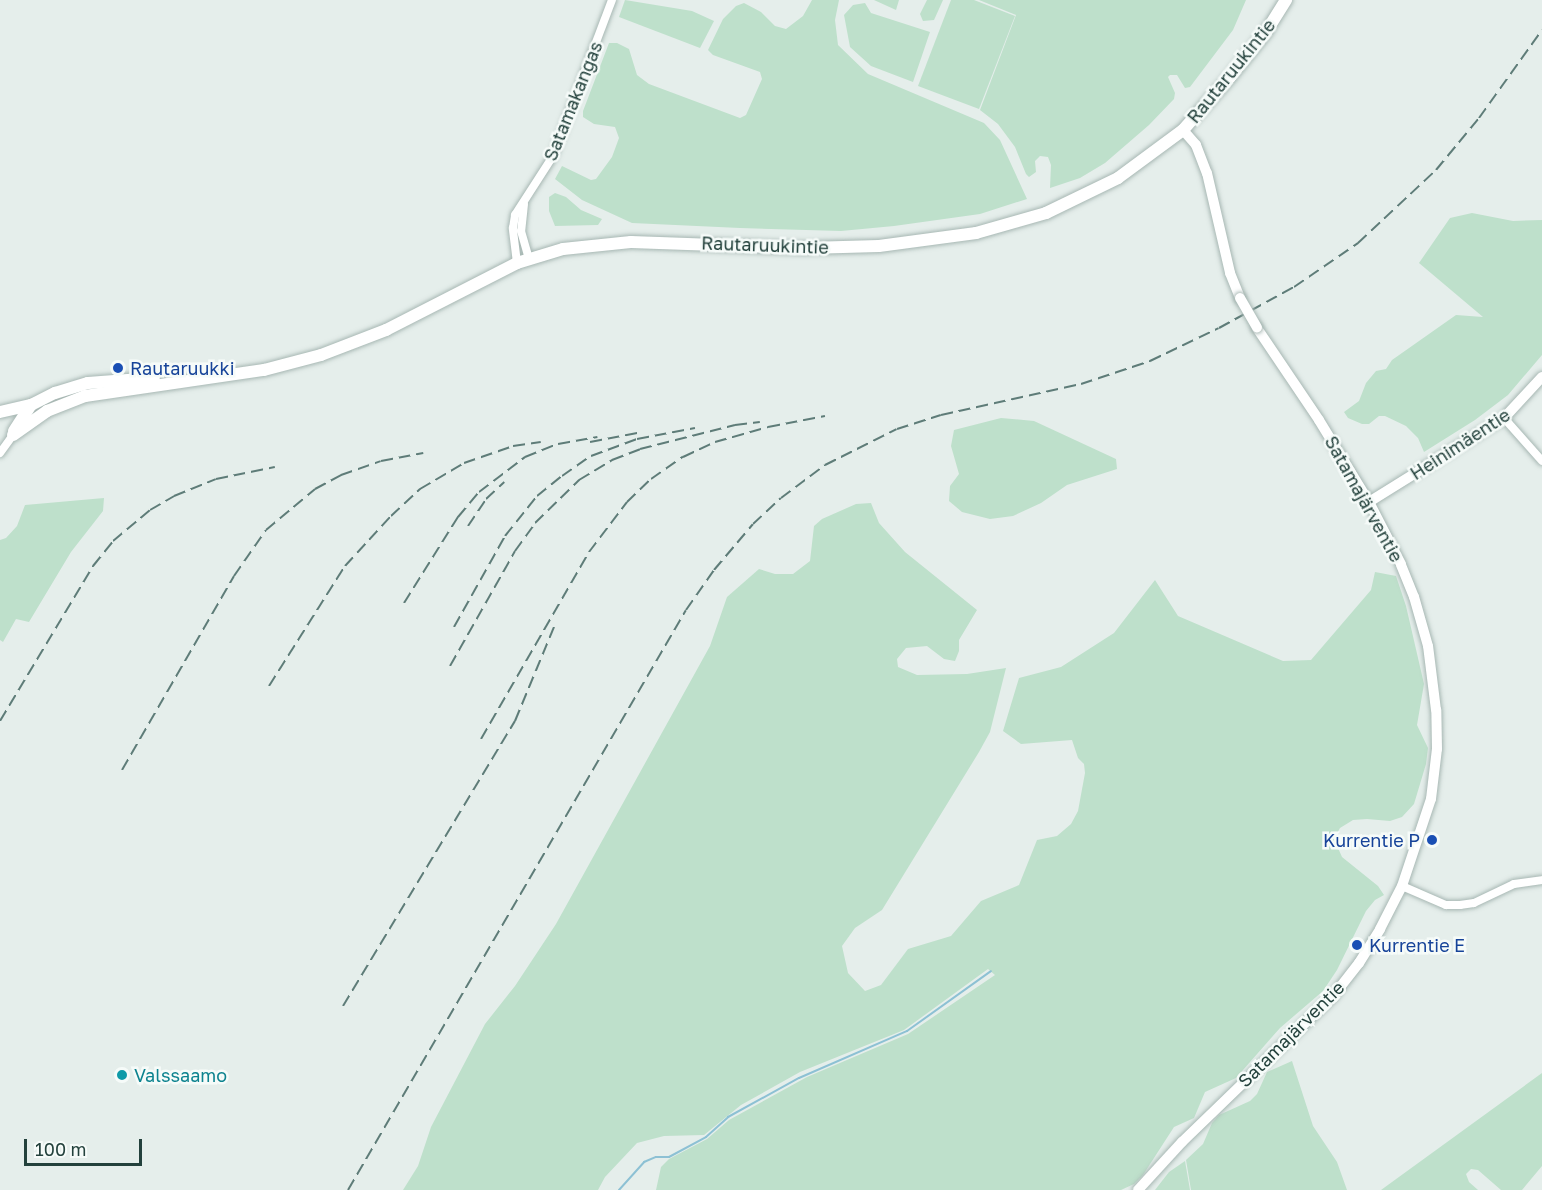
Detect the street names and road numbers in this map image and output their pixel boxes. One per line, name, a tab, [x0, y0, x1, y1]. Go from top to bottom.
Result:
street label: Rautaruukintie	[1182, 15, 1280, 127]
street label: Satamakangas	[539, 38, 607, 164]
street label: Rautaruukintie	[701, 232, 829, 258]
street label: Heinimäentie	[1406, 404, 1514, 484]
street label: Satamajärventie	[1320, 432, 1408, 566]
street label: Satamajärventie	[1233, 976, 1349, 1092]

